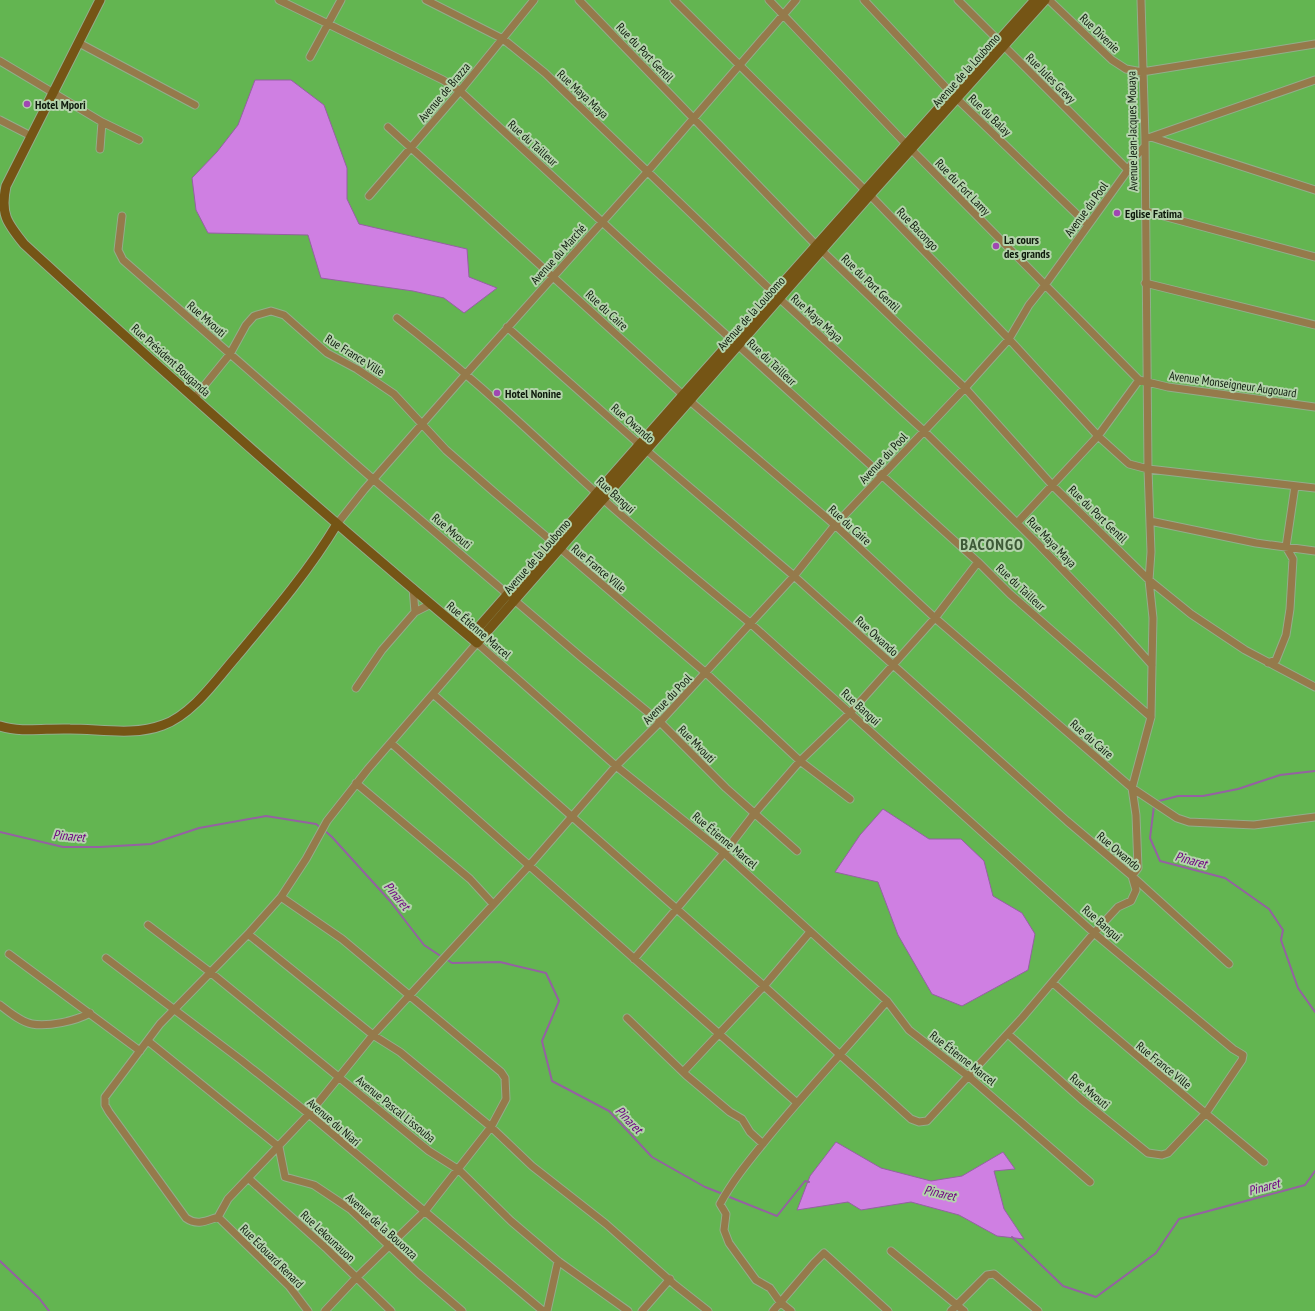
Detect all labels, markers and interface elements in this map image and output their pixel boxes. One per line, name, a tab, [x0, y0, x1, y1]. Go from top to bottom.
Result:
street label: Rue Divenie	[1077, 10, 1123, 56]
street label: Rue du Port Gentil	[613, 19, 677, 85]
street label: Avenue de la Loubomo	[929, 30, 1003, 110]
street label: Rue Jules Grevy	[1023, 50, 1079, 106]
street label: Avenue de Brazza	[415, 59, 473, 125]
street label: Rue Maya Maya	[554, 67, 612, 122]
street label: Avenue Jean-Jacques Mouaya	[1123, 71, 1141, 191]
street label: Rue du Balay	[965, 91, 1015, 139]
place label: Hotel Mpori	[35, 97, 86, 112]
marker: Hotel Mpori	[22, 99, 32, 109]
street label: Rue du Tailleur	[505, 117, 562, 170]
street label: Rue du Fort Lamy	[932, 156, 994, 219]
street label: Avenue du Pool	[1061, 179, 1111, 239]
street label: Rue Bacongo	[894, 204, 942, 254]
place label: Eglise Fatima	[1125, 206, 1182, 221]
marker: Eglise Fatima	[1112, 208, 1122, 218]
street label: Avenue du Marché	[527, 221, 589, 287]
place label: La cours des grands	[1004, 232, 1050, 261]
marker: La cours des grands	[991, 241, 1001, 251]
street label: Rue du Port Gentil	[838, 251, 904, 315]
street label: Avenue de la Loubomo	[714, 273, 788, 353]
street label: Rue du Caire	[583, 287, 631, 333]
street label: Rue Maya Maya	[788, 291, 846, 345]
street label: Rue Mvouti	[184, 298, 230, 340]
street label: Rue Président Bouganda	[128, 321, 214, 399]
street label: Rue France Ville	[323, 331, 387, 379]
street label: Rue du Tailleur	[744, 335, 800, 389]
street label: Avenue Monseigneur Augouard	[1168, 368, 1298, 400]
place label: Hotel Nonine	[505, 386, 561, 401]
marker: Hotel Nonine	[492, 388, 502, 398]
street label: Rue Owando	[608, 400, 658, 446]
street label: Avenue du Pool	[856, 429, 910, 487]
street label: Rue Bangui	[593, 474, 639, 516]
street label: Rue du Port Gentil	[1065, 482, 1131, 546]
street label: Rue du Caire	[826, 502, 875, 548]
street label: Rue Mvouti	[429, 510, 475, 552]
street label: Rue Maya Maya	[1024, 514, 1080, 571]
street label: Avenue de la Loubomo	[501, 516, 573, 596]
district label: BACONGO	[960, 534, 1024, 554]
street label: Rue France Ville	[569, 541, 629, 595]
street label: Rue du Tailleur	[993, 560, 1049, 614]
street label: Rue Étienne Marcel	[444, 598, 514, 662]
street label: Rue Owando	[852, 613, 902, 659]
street label: Avenue du Pool	[639, 671, 695, 727]
street label: Rue Bangui	[838, 686, 884, 728]
street label: Rue du Caire	[1067, 716, 1117, 762]
street label: Rue Mvouti	[675, 722, 719, 766]
street label: Rue Étienne Marcel	[690, 809, 761, 872]
water label: Pinaret	[52, 826, 87, 846]
street label: Rue Owando	[1094, 828, 1144, 874]
water label: Pinaret	[1173, 848, 1210, 873]
water label: Pinaret	[380, 878, 415, 915]
street label: Rue Bangui	[1079, 902, 1125, 944]
street label: Rue Étienne Marcel	[927, 1027, 999, 1089]
street label: Rue France Ville	[1133, 1038, 1195, 1092]
street label: Rue Mvouti	[1067, 1070, 1113, 1112]
street label: Avenue Pascal Lissouba	[353, 1073, 439, 1146]
street label: Avenue du Niari	[304, 1095, 364, 1149]
water label: Pinaret	[612, 1103, 647, 1138]
water label: Pinaret	[1246, 1174, 1283, 1199]
water label: Pinaret	[923, 1181, 959, 1205]
street label: Avenue de la Bouonza	[343, 1190, 421, 1262]
street label: Rue Lekounauon	[298, 1207, 358, 1265]
street label: Rue Edouard Renard	[237, 1221, 307, 1291]

